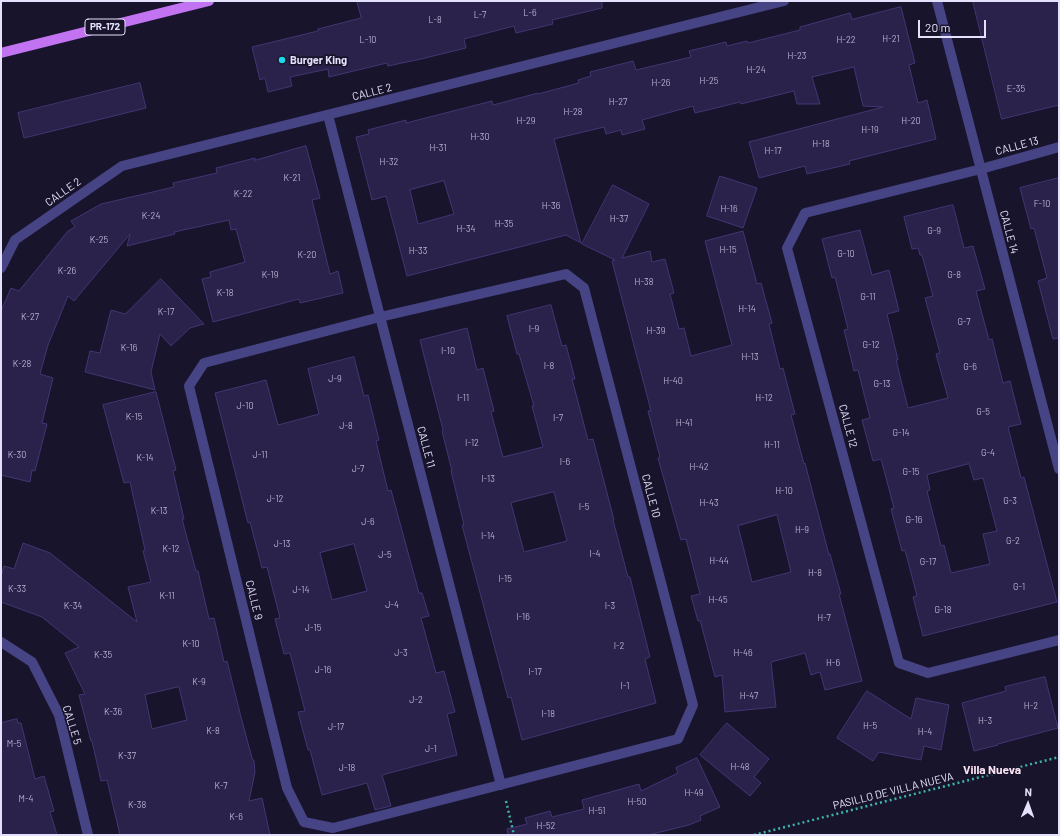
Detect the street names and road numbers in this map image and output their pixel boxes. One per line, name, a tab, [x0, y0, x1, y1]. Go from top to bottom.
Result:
road number: PR-172	[85, 19, 125, 35]
street label: CALLE 2	[351, 81, 393, 103]
street label: CALLE 13	[994, 134, 1040, 158]
street label: CALLE 2	[43, 175, 83, 209]
street label: CALLE 14	[997, 209, 1021, 255]
street label: CALLE 12	[836, 403, 860, 449]
street label: CALLE 11	[414, 425, 438, 469]
street label: CALLE 10	[639, 473, 663, 519]
street label: CALLE 9	[243, 579, 265, 621]
street label: CALLE 5	[60, 704, 84, 746]
street label: PASILLO DE VILLA NUEVA	[831, 770, 955, 812]

